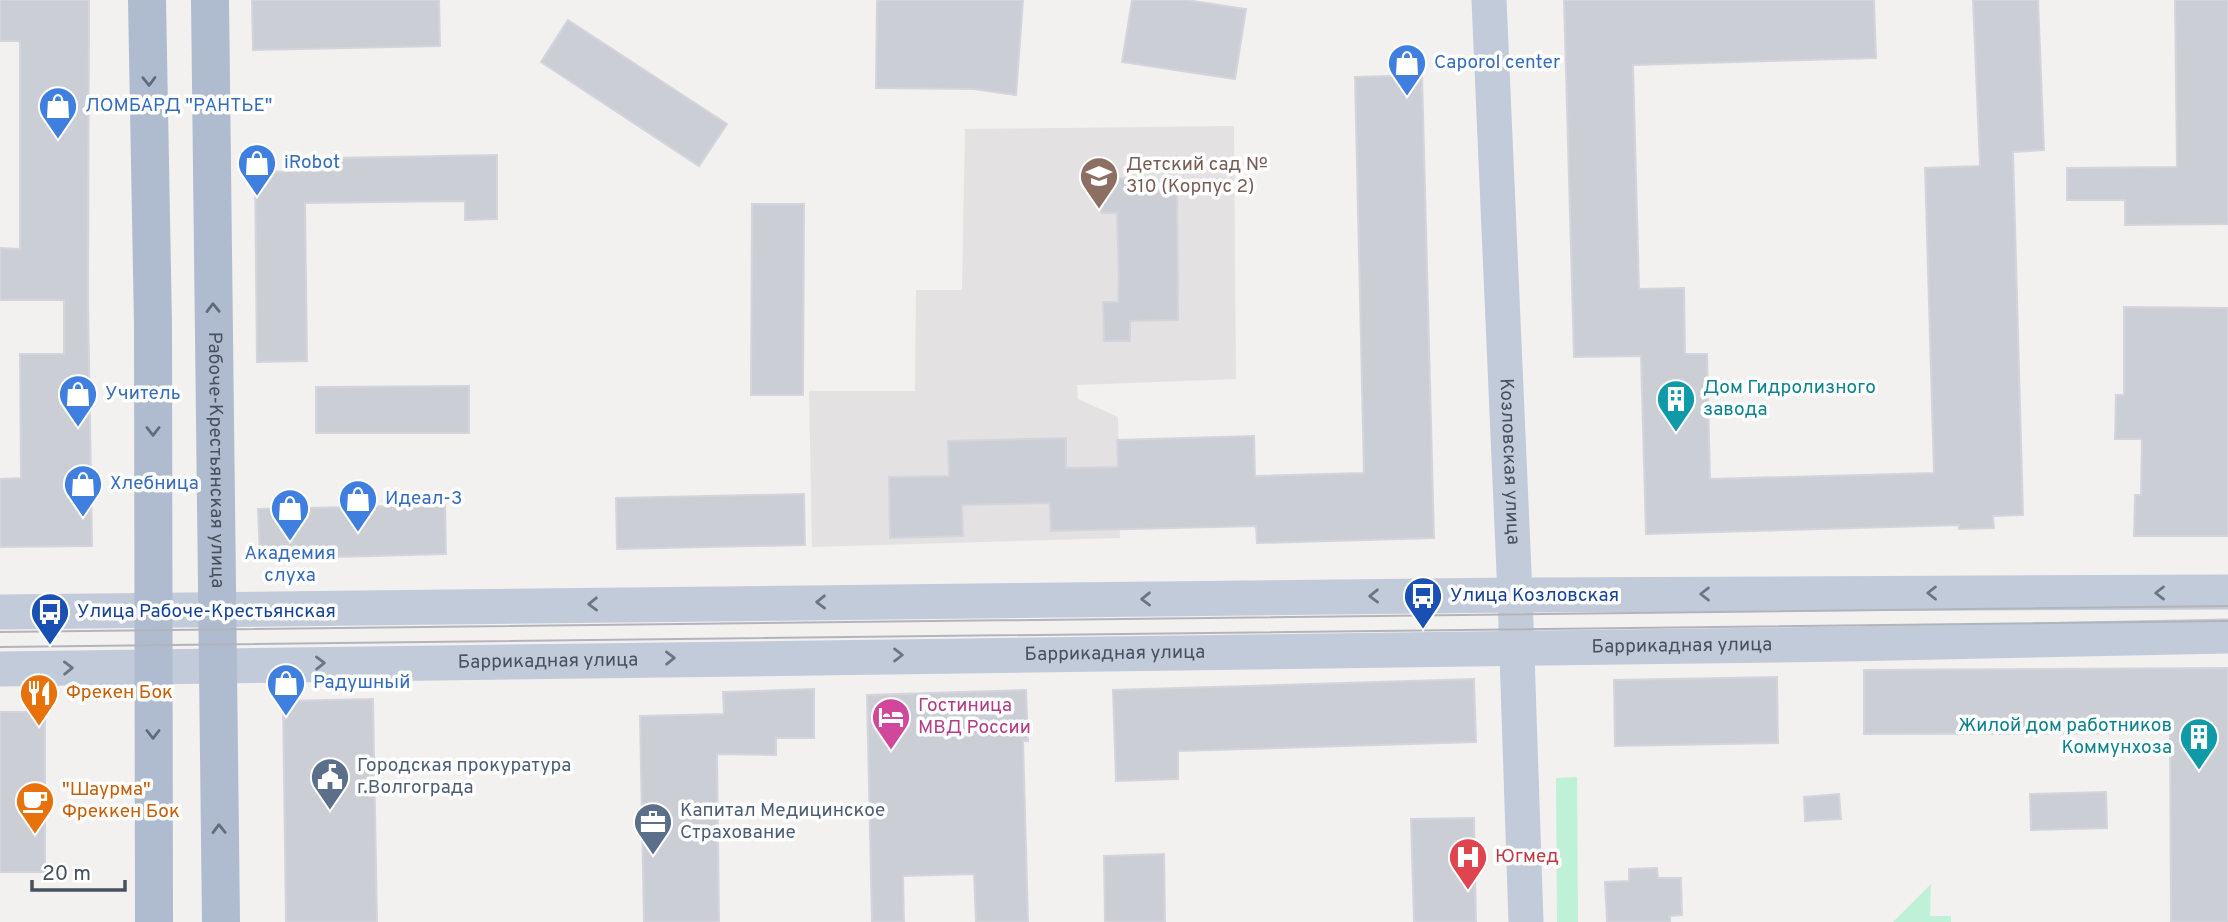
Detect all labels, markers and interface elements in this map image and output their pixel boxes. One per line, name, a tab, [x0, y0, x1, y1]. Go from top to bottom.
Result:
shop icon: Caporol center	[1386, 42, 1428, 97]
place label: Caporol center	[1434, 51, 1561, 75]
one-way arrow	[141, 76, 157, 87]
shop icon: ЛОМБАРД "РАНТЬЕ"	[37, 85, 79, 140]
place label: ЛОМБАРД "РАНТЬЕ"	[85, 94, 272, 118]
shop icon: iRobot	[236, 142, 278, 197]
place label: iRobot	[284, 151, 340, 175]
place label: Детский сад № 310 (Корпус 2)	[1126, 153, 1268, 199]
school or university icon: Детский сад № 310 (Корпус 2)	[1078, 155, 1120, 210]
one-way arrow	[206, 302, 221, 313]
street label: Рабоче-Крестьянская улица	[202, 332, 229, 588]
shop icon: Учитель	[57, 373, 99, 428]
place label: Дом Гидролизного завода	[1703, 376, 1876, 422]
street label: Козловская улица	[1494, 378, 1525, 545]
building icon: Дом Гидролизного завода	[1655, 378, 1697, 433]
place label: Учитель	[105, 382, 181, 406]
one-way arrow	[145, 426, 161, 437]
shop icon: Хлебница	[62, 463, 104, 518]
place label: Хлебница	[110, 472, 199, 496]
shop icon: Идеал-3	[337, 478, 379, 533]
shop icon: Академия слуха	[269, 487, 311, 542]
place label: Идеал-3	[385, 487, 462, 511]
place label: Академия слуха	[244, 542, 336, 588]
bus stop icon: Улица Козловская	[1402, 575, 1444, 630]
place label: Улица Козловская	[1450, 584, 1619, 608]
one-way arrow	[1927, 585, 1937, 601]
one-way arrow	[2154, 585, 2165, 601]
one-way arrow	[1699, 586, 1710, 602]
one-way arrow	[1368, 589, 1379, 604]
bus stop icon: Улица Рабоче-Крестьянская	[29, 591, 71, 646]
one-way arrow	[1140, 591, 1151, 607]
one-way arrow	[815, 594, 825, 610]
one-way arrow	[587, 596, 598, 612]
place label: Улица Рабоче-Крестьянская	[77, 600, 336, 624]
street label: Баррикадная улица	[1591, 633, 1772, 659]
street label: Баррикадная улица	[1024, 641, 1205, 667]
one-way arrow	[893, 647, 903, 663]
street label: Баррикадная улица	[457, 648, 638, 675]
one-way arrow	[665, 650, 676, 665]
one-way arrow	[315, 655, 326, 671]
one-way arrow	[63, 660, 74, 675]
shop icon: Радушный	[265, 662, 307, 717]
place label: Радушный	[313, 671, 410, 695]
restaurant icon: Фрекен Бок	[18, 672, 60, 727]
place label: Фрекен Бок	[66, 681, 173, 705]
place label: Гостиница МВД России	[918, 694, 1031, 740]
hotel icon: Гостиница МВД России	[870, 696, 912, 751]
place label: Жилой дом работников Коммунхоза	[1958, 714, 2172, 760]
building icon: Жилой дом работников Коммунхоза	[2178, 716, 2220, 771]
one-way arrow	[145, 730, 161, 740]
place label: Городская прокуратура г.Волгограда	[357, 754, 571, 800]
public building icon: Городская прокуратура г.Волгограда	[309, 756, 351, 811]
place label: "Шаурма" Фреккен Бок	[62, 778, 180, 824]
cafe icon: "Шаурма" Фреккен Бок	[14, 780, 56, 835]
place label: Капитал Медицинское Страхование	[680, 799, 885, 845]
office icon: Капитал Медицинское Страхование	[632, 801, 674, 856]
one-way arrow	[212, 824, 227, 835]
hospital icon: Югмед	[1447, 836, 1489, 891]
place label: Югмед	[1495, 845, 1559, 869]
scale bar	[32, 848, 124, 892]
text: 20 m	[42, 861, 91, 888]

